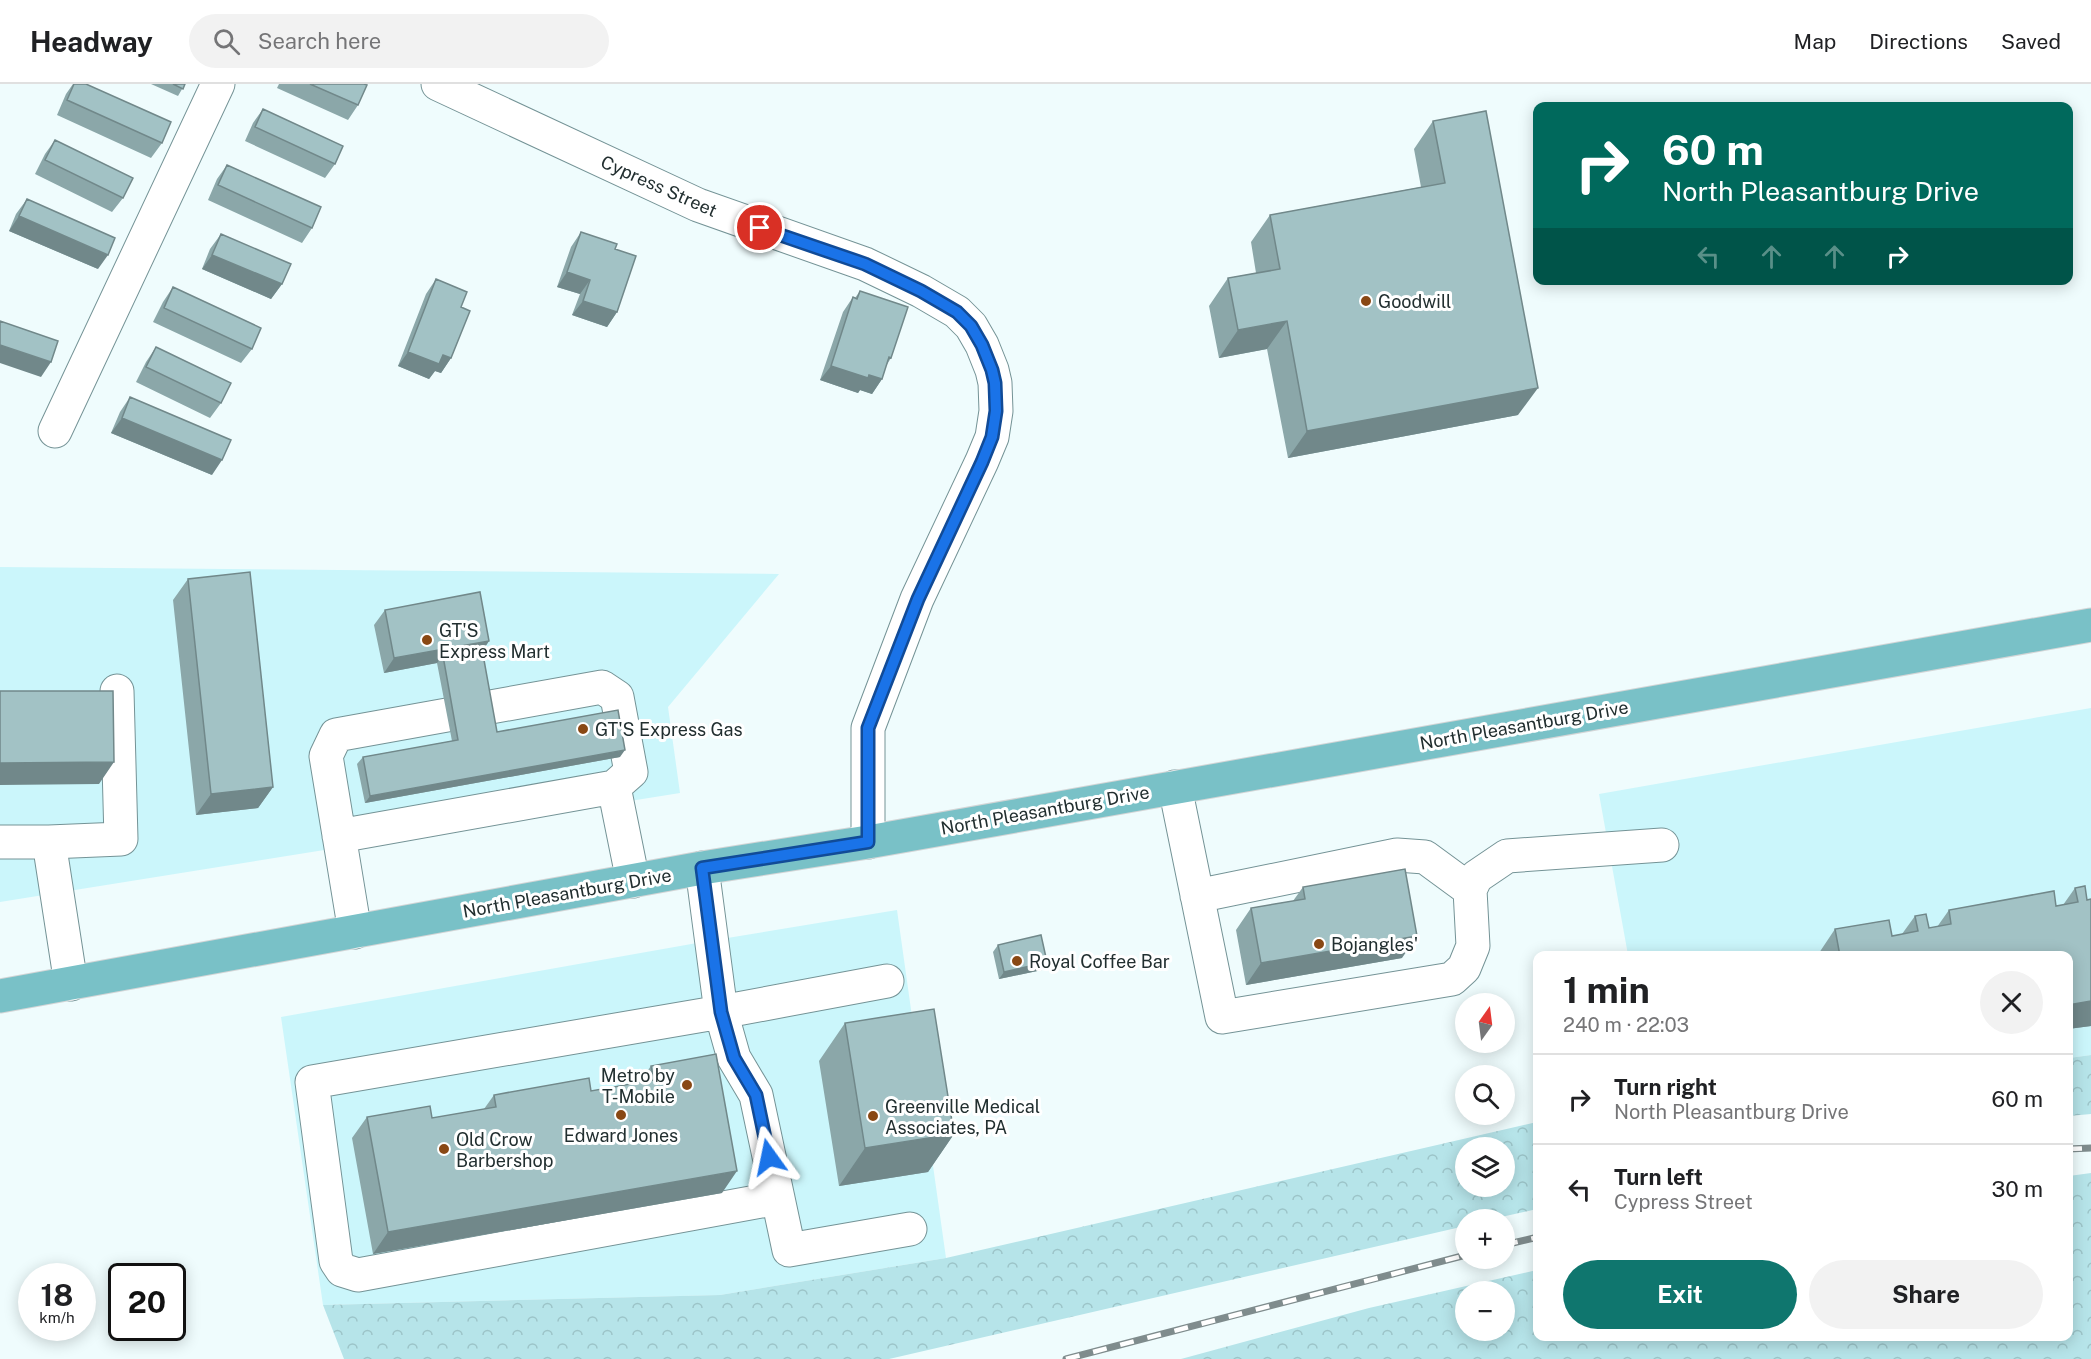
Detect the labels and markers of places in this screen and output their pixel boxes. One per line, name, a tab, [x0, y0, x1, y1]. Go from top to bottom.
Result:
pin	[734, 202, 785, 253]
place label: Goodwill	[1378, 291, 1452, 312]
marker: Goodwill	[1359, 294, 1373, 308]
place label: GT'S Express Mart	[439, 620, 550, 662]
marker: GT'S Express Mart	[420, 633, 434, 647]
place label: GT'S Express Gas	[595, 719, 743, 740]
marker: GT'S Express Gas	[576, 722, 590, 736]
place label: Bojangles'	[1331, 934, 1418, 955]
marker: Bojangles'	[1312, 937, 1326, 951]
place label: Royal Coffee Bar	[1029, 951, 1170, 972]
marker: Royal Coffee Bar	[1010, 954, 1024, 968]
place label: Metro by T-Mobile	[601, 1065, 675, 1107]
marker: Metro by T-Mobile	[680, 1078, 694, 1092]
place label: Greenville Medical Associates, PA	[885, 1096, 1040, 1138]
marker: Edward Jones	[614, 1108, 628, 1122]
marker: Greenville Medical Associates, PA	[866, 1109, 880, 1123]
place label: Edward Jones	[564, 1125, 678, 1146]
place label: Old Crow Barbershop	[456, 1129, 553, 1171]
marker: Old Crow Barbershop	[437, 1142, 451, 1156]

